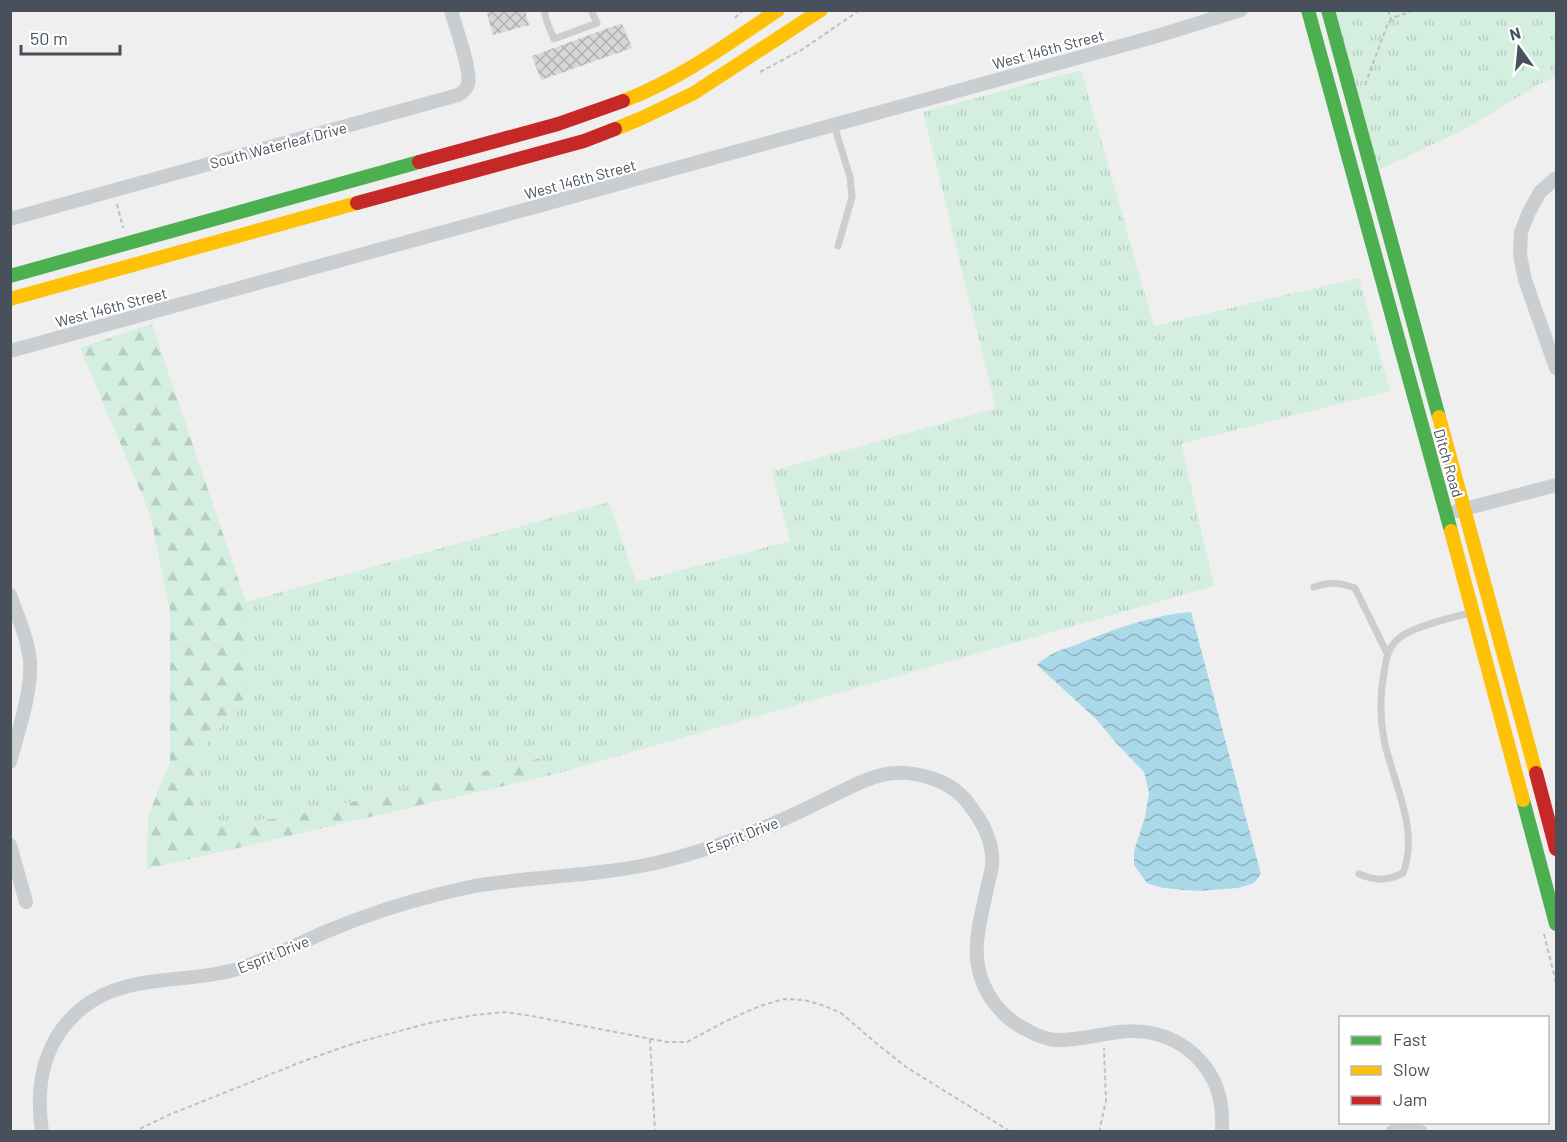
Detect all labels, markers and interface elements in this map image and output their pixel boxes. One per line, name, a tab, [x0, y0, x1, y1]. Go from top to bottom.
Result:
scale bar	[21, 18, 120, 56]
north arrow	[1489, 18, 1549, 78]
text: N	[1507, 22, 1523, 44]
street label: West 146th Street	[990, 25, 1106, 73]
text: 50 m	[30, 27, 68, 49]
street label: South Waterleaf Drive	[208, 118, 348, 172]
street label: West 146th Street	[522, 155, 638, 203]
street label: West 146th Street	[53, 283, 169, 331]
street label: Ditch Road	[1431, 427, 1467, 499]
street label: Esprit Drive	[703, 813, 781, 857]
street label: Esprit Drive	[235, 931, 311, 977]
legend	[1339, 1016, 1549, 1124]
text: Fast	[1393, 1028, 1427, 1050]
text: Slow	[1393, 1058, 1430, 1080]
text: Jam	[1393, 1088, 1427, 1110]

